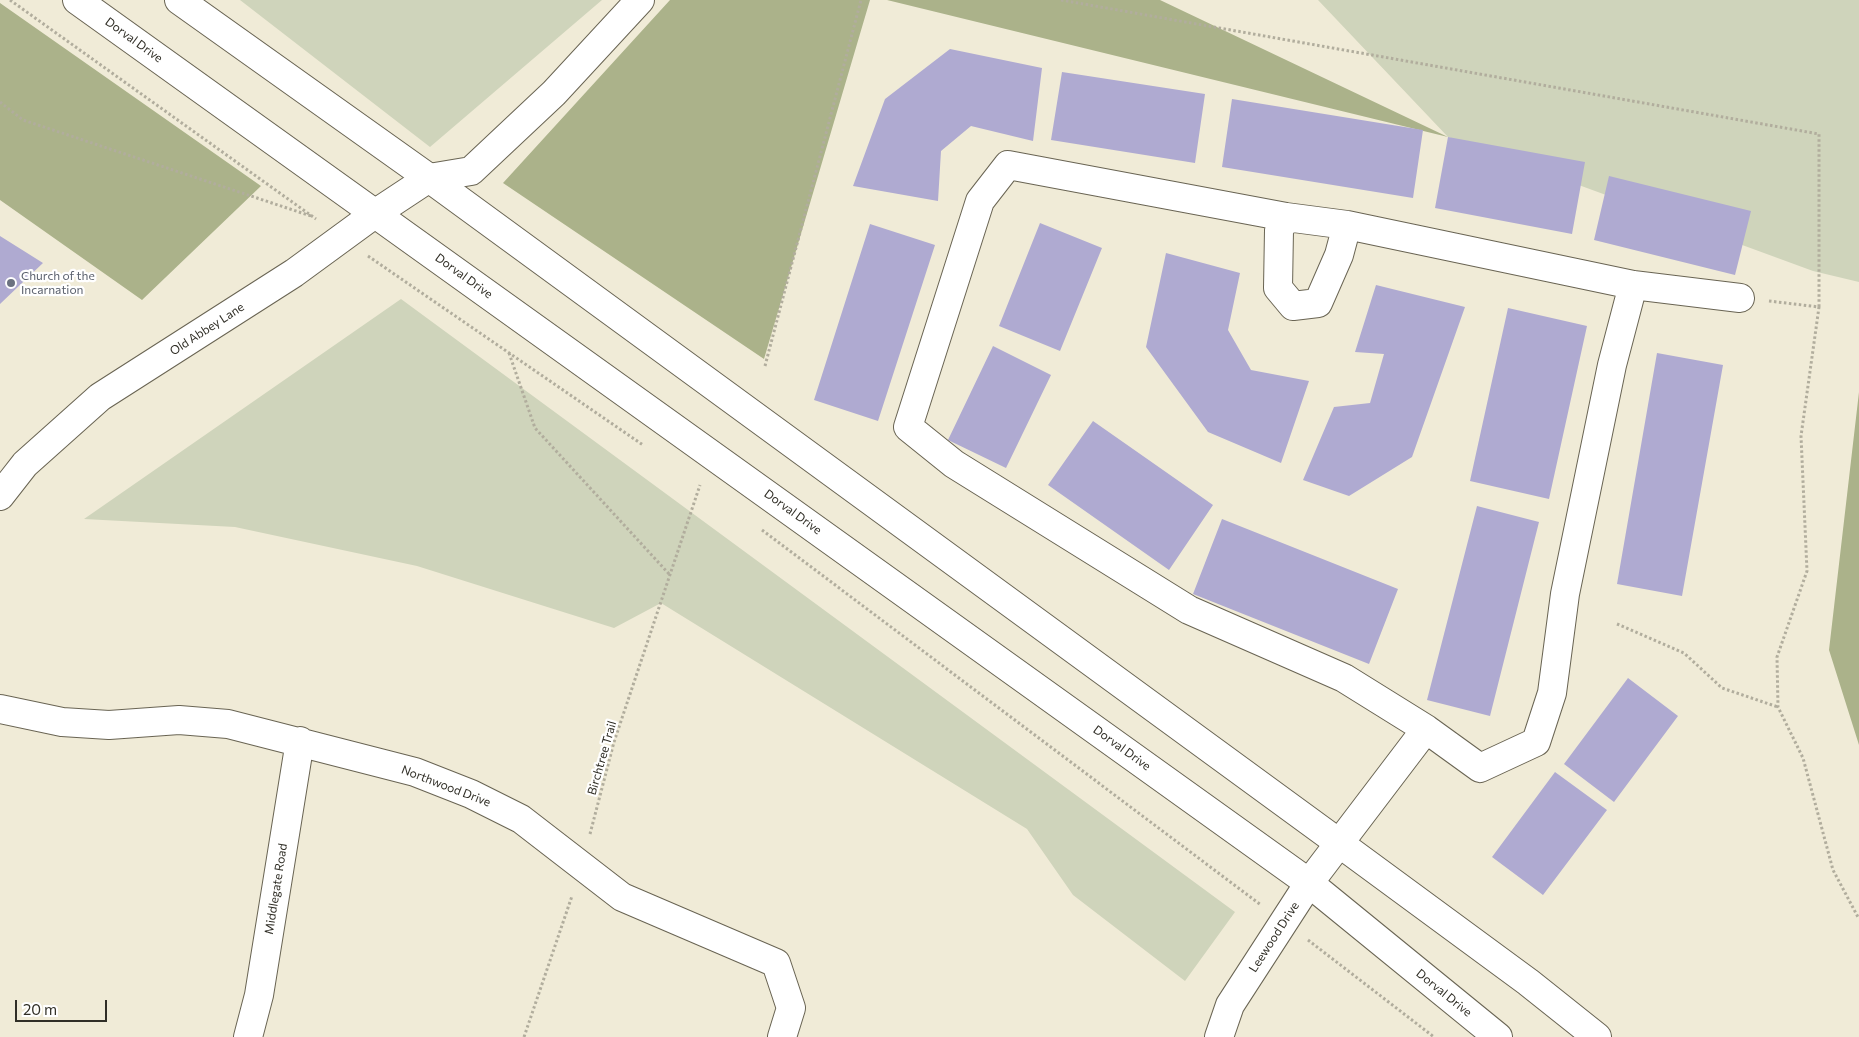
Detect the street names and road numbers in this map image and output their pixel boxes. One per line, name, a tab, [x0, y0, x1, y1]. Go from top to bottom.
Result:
street label: Dorval Drive	[102, 14, 166, 66]
street label: Dorval Drive	[432, 250, 496, 302]
street label: Old Abbey Lane	[167, 300, 247, 358]
street label: Dorval Drive	[761, 486, 825, 538]
street label: Birchtree Trail	[585, 719, 619, 797]
street label: Dorval Drive	[1090, 722, 1154, 774]
street label: Northwood Drive	[399, 762, 493, 810]
street label: Middlegate Road	[262, 842, 290, 936]
street label: Leewood Drive	[1246, 899, 1302, 975]
street label: Dorval Drive	[1413, 966, 1475, 1020]

